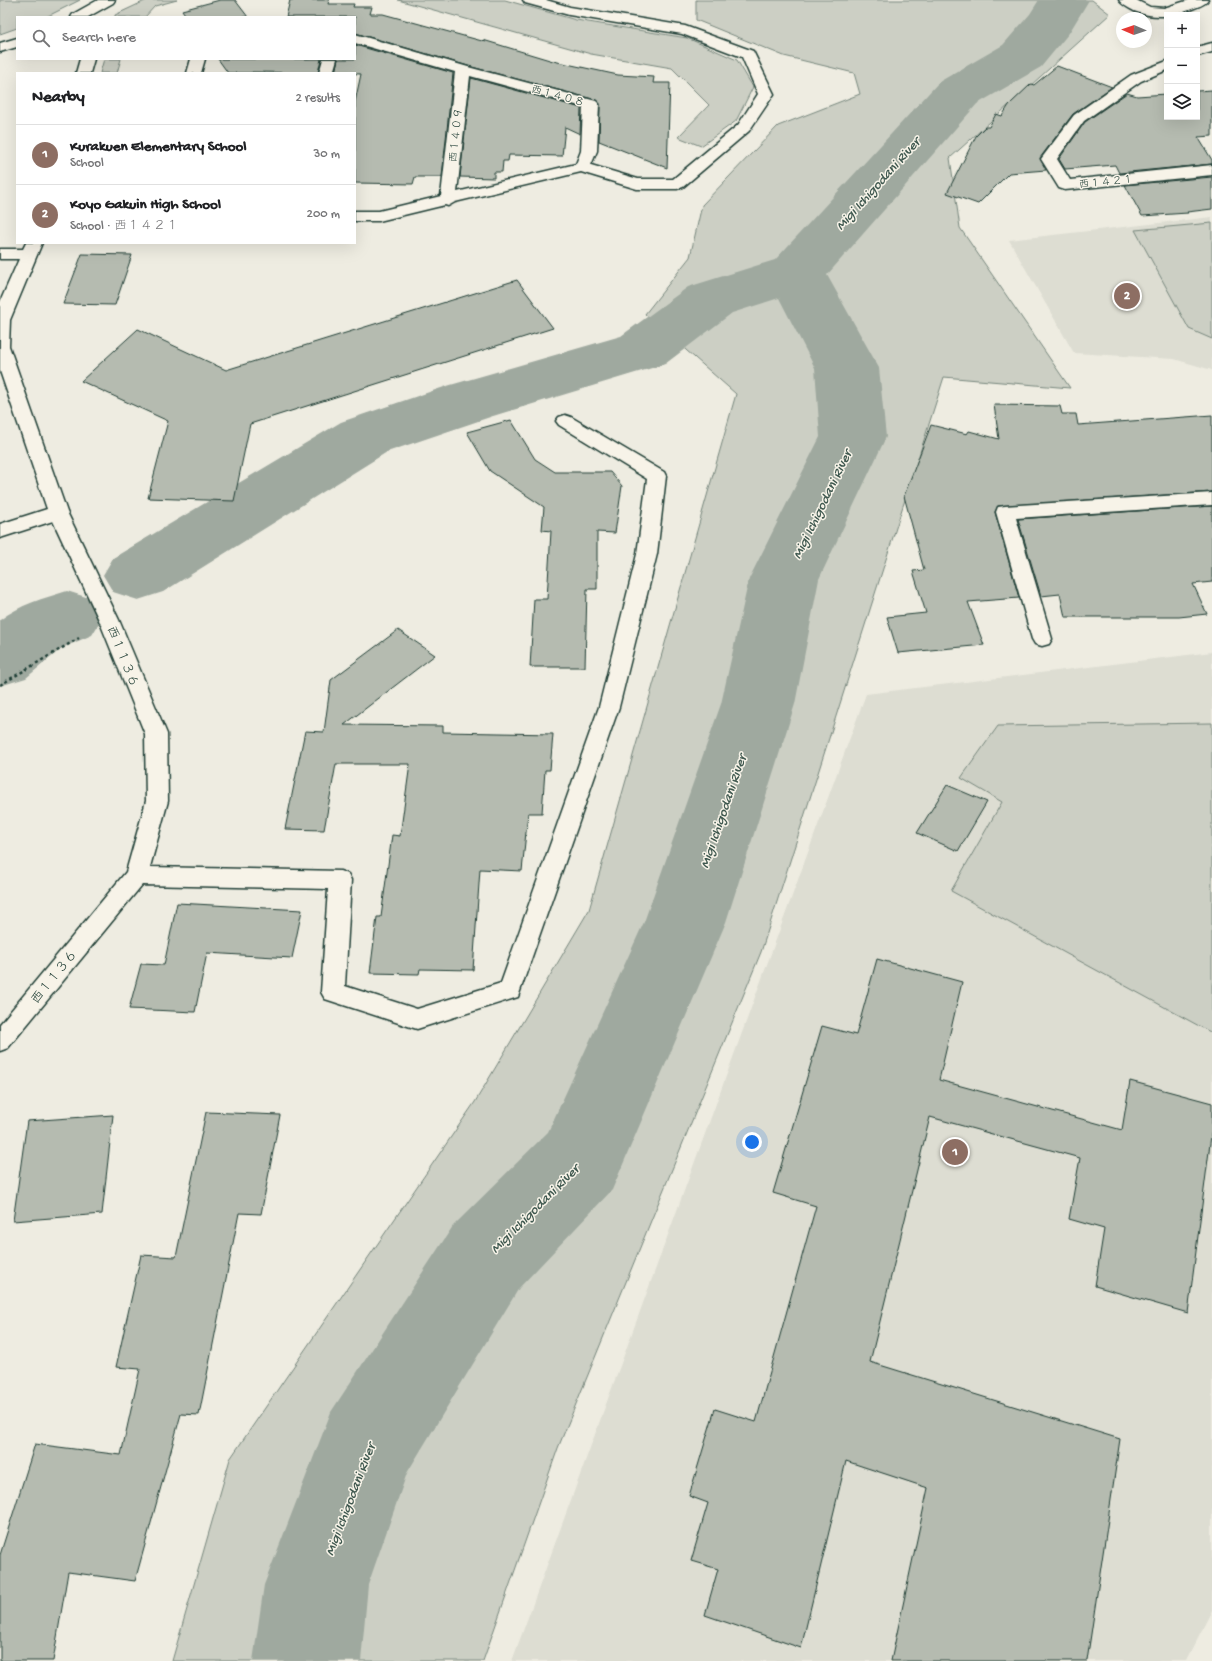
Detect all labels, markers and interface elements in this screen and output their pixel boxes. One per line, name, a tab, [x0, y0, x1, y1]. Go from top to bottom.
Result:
north arrow	[1116, 12, 1152, 48]
map controls	[1164, 12, 1200, 120]
button: +	[1164, 12, 1200, 48]
search box	[16, 16, 356, 60]
icon: search	[30, 27, 52, 49]
text: Search here	[62, 29, 136, 47]
button: −	[1164, 48, 1200, 84]
street label: 西１４０８	[529, 84, 586, 110]
button: layers	[1164, 84, 1200, 120]
text: Nearby	[32, 88, 85, 108]
text: 2 results	[295, 91, 340, 106]
street label: 西１４０９	[448, 107, 466, 163]
water label: Migi Ichigodani River	[833, 133, 927, 234]
text: Kurakuen Elementary School	[70, 138, 247, 156]
text: 1	[42, 147, 48, 162]
text: 30 m	[314, 147, 340, 162]
text: School	[70, 156, 104, 171]
street label: 西１４２１	[1078, 174, 1134, 192]
text: Koyo Gakuin High School	[70, 196, 221, 214]
text: 2	[42, 207, 48, 222]
text: 200 m	[307, 207, 340, 222]
text: School · 西１４２１	[70, 219, 179, 234]
pin: 2	[1114, 281, 1140, 311]
water label: Migi Ichigodani River	[790, 445, 858, 562]
street label: 西１１３６	[103, 624, 141, 690]
water label: Migi Ichigodani River	[697, 750, 753, 871]
street label: 西１１３６	[29, 948, 81, 1008]
your location	[742, 1132, 762, 1152]
pin: 1	[942, 1137, 968, 1167]
water label: Migi Ichigodani River	[488, 1160, 586, 1258]
water label: Migi Ichigodani River	[322, 1439, 382, 1558]

